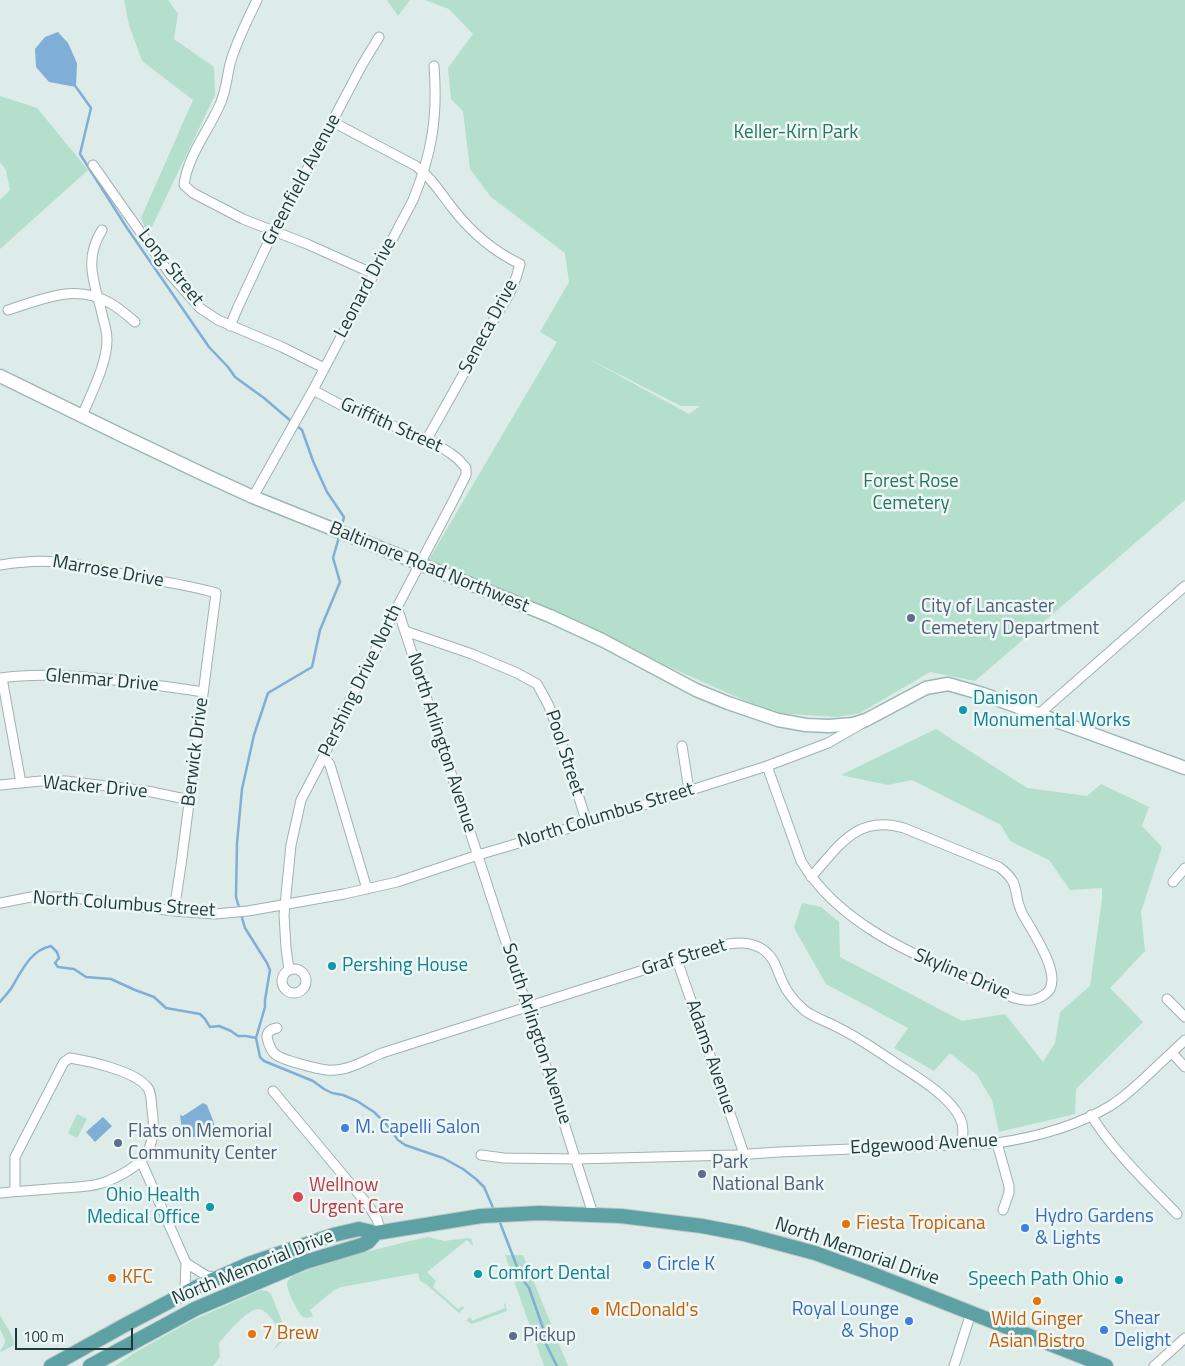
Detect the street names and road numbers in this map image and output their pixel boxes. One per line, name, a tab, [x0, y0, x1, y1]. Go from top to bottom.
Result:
street label: Greenfield Avenue	[258, 110, 346, 250]
street label: Long Street	[132, 225, 208, 311]
street label: Leonard Drive	[330, 234, 402, 342]
street label: Seneca Drive	[455, 276, 523, 378]
street label: Griffith Street	[336, 393, 446, 459]
street label: Baltimore Road Northwest	[326, 517, 532, 619]
street label: Marrose Drive	[51, 551, 165, 593]
street label: Pershing Drive North	[314, 601, 408, 761]
street label: North Arlington Avenue	[401, 650, 481, 836]
street label: Glenmar Drive	[44, 665, 160, 697]
street label: Berwick Drive	[178, 696, 214, 808]
street label: Pool Street	[539, 707, 589, 799]
street label: Wacker Drive	[42, 772, 148, 804]
street label: North Columbus Street	[515, 778, 697, 854]
street label: North Columbus Street	[32, 887, 216, 923]
street label: Graf Street	[639, 934, 729, 982]
street label: South Arlington Avenue	[496, 941, 576, 1127]
street label: Skyline Drive	[910, 944, 1014, 1006]
street label: Adams Avenue	[680, 997, 740, 1117]
street label: Edgewood Avenue	[850, 1130, 998, 1160]
street label: North Memorial Drive	[772, 1213, 942, 1291]
street label: North Memorial Drive	[169, 1225, 337, 1311]

